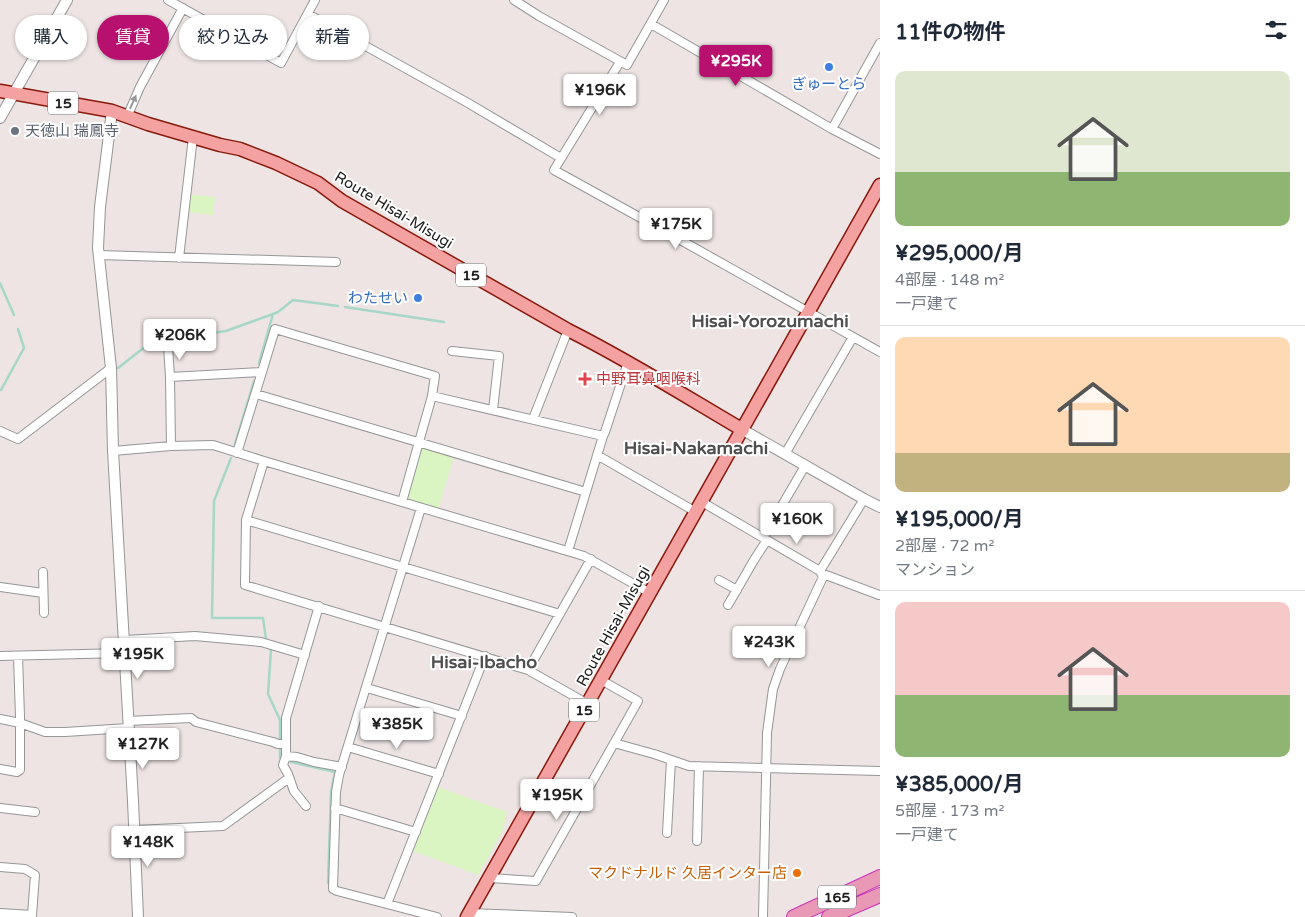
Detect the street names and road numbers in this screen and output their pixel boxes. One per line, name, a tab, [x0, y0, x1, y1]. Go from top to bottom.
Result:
road number: 15	[48, 92, 78, 115]
street label: Route Hisai-Misugi	[332, 168, 456, 252]
road number: 15	[456, 264, 486, 286]
street label: Route Hisai-Misugi	[572, 563, 654, 689]
road number: 15	[569, 698, 599, 722]
road number: 165	[818, 886, 856, 909]

